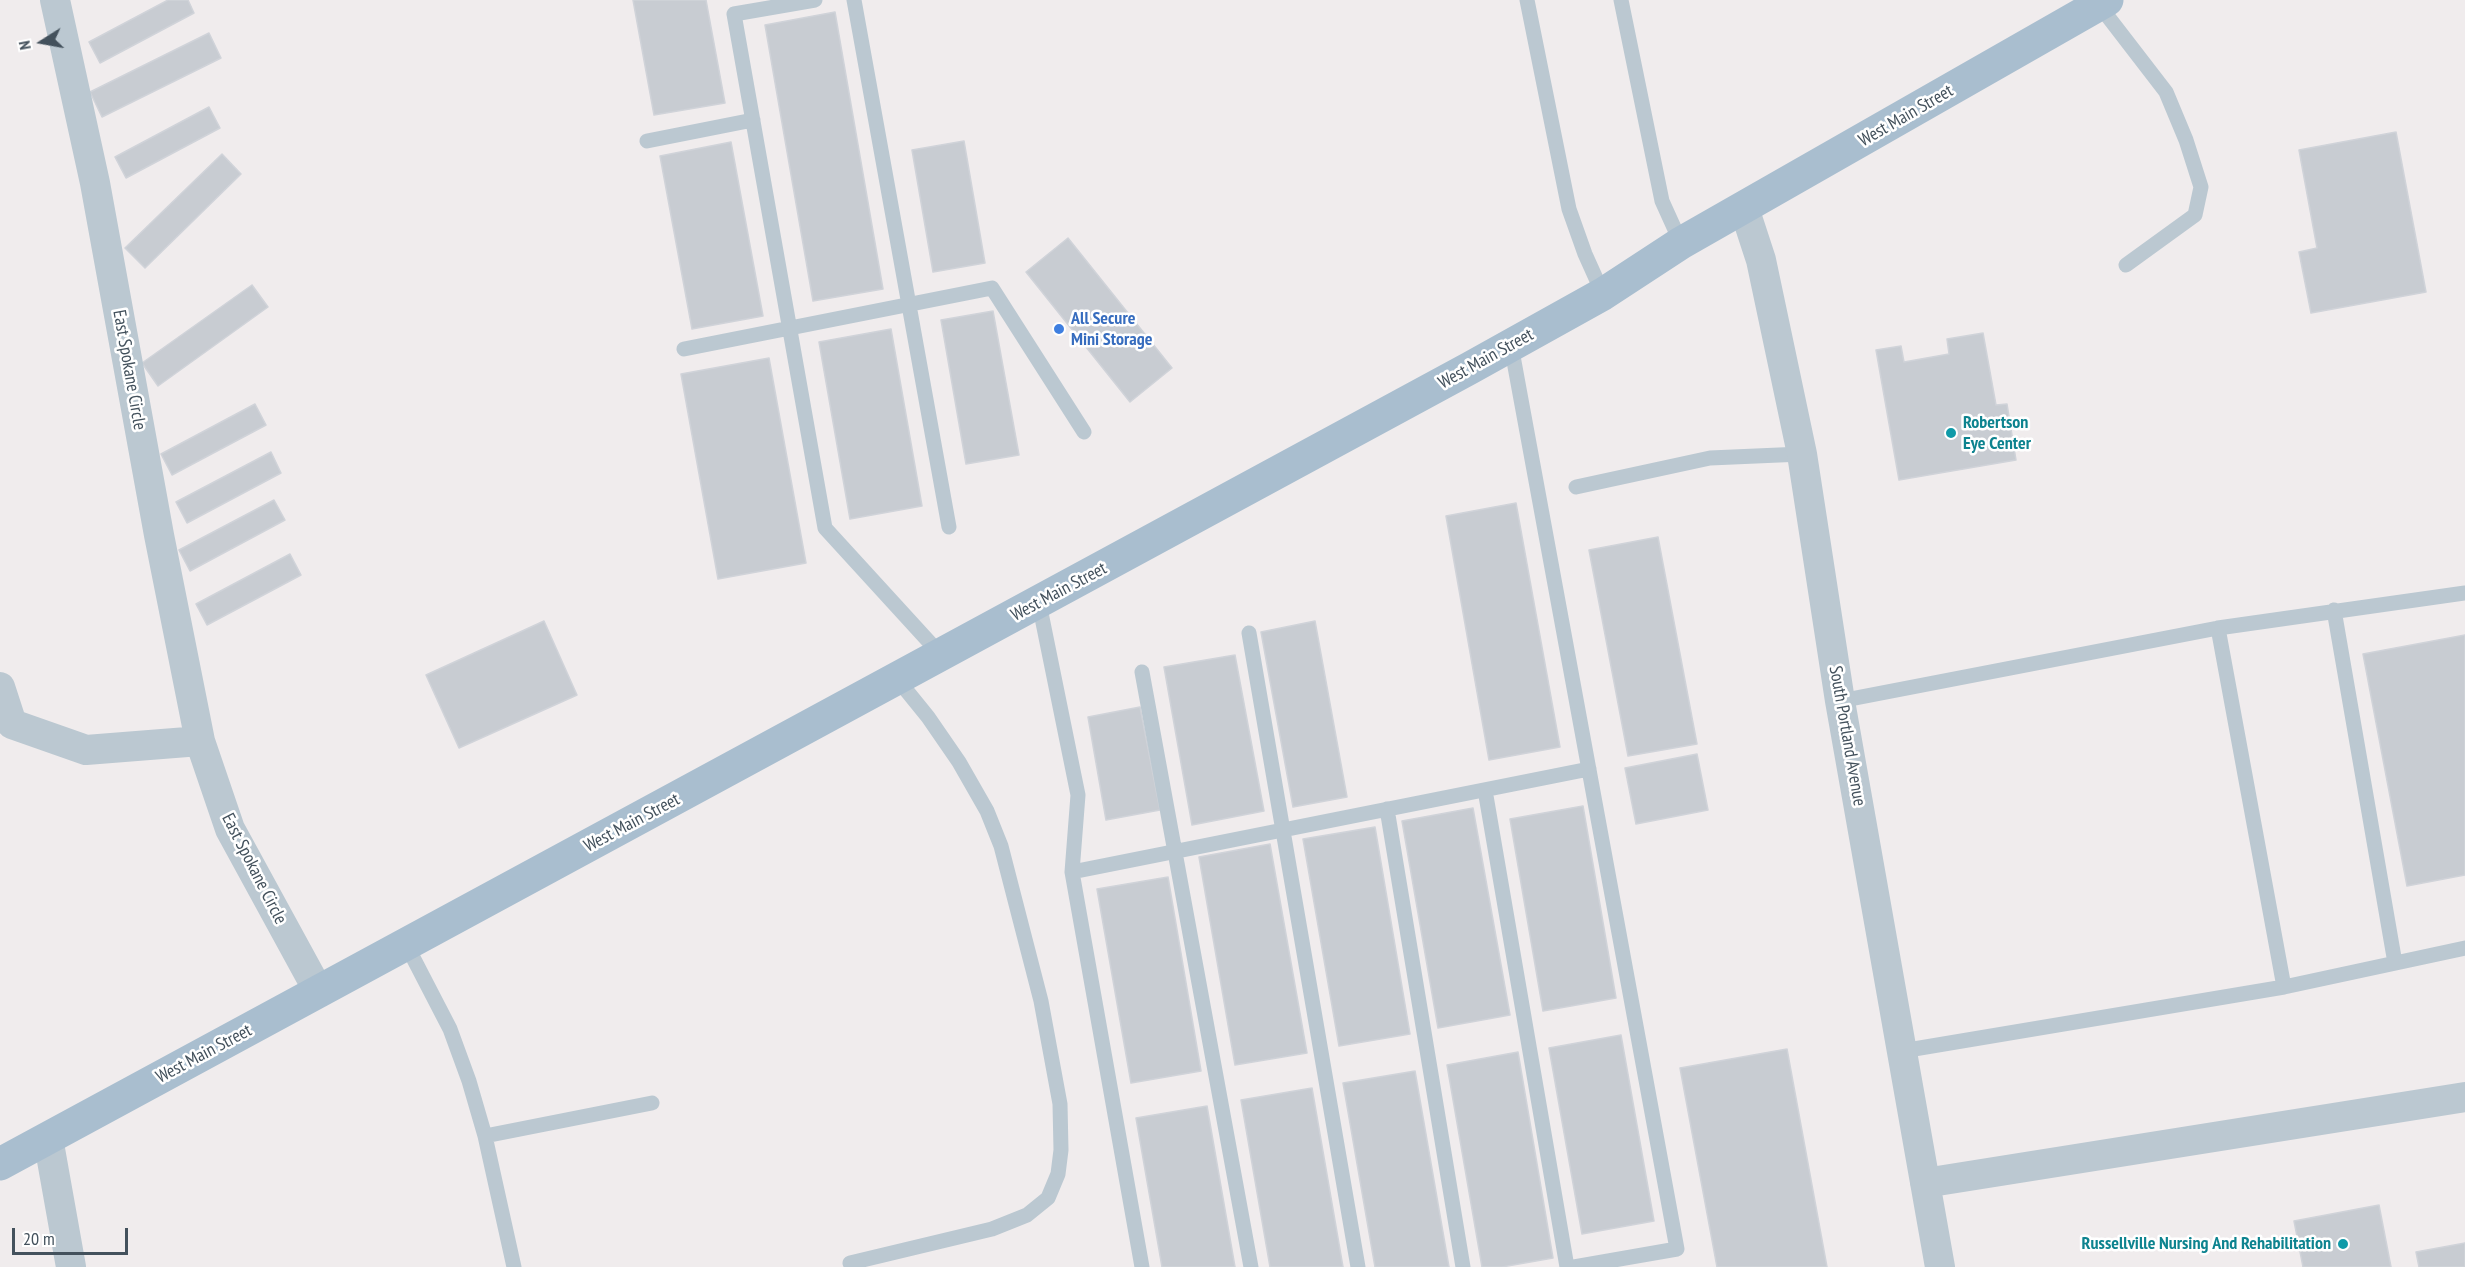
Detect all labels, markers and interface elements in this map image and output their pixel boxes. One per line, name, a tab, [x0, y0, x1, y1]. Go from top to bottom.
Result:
north arrow	[12, 12, 72, 72]
text: N	[14, 39, 35, 52]
street label: West Main Street	[1855, 80, 1957, 152]
street label: East Spokane Circle	[108, 308, 150, 432]
place label: All Secure Mini Storage	[1071, 308, 1152, 350]
marker: All Secure Mini Storage	[1052, 322, 1066, 336]
street label: West Main Street	[1435, 324, 1537, 394]
place label: Robertson Eye Center	[1963, 412, 2031, 454]
marker: Robertson Eye Center	[1944, 426, 1958, 440]
street label: West Main Street	[1007, 558, 1111, 626]
street label: South Portland Avenue	[1824, 664, 1870, 808]
street label: West Main Street	[580, 789, 684, 857]
street label: East Spokane Circle	[217, 810, 291, 928]
street label: West Main Street	[152, 1020, 256, 1088]
scale bar	[15, 1216, 130, 1254]
text: 20 m	[23, 1227, 55, 1250]
place label: Russellville Nursing And Rehabilitation	[2082, 1233, 2331, 1255]
marker: Russellville Nursing And Rehabilitation	[2336, 1237, 2350, 1251]

